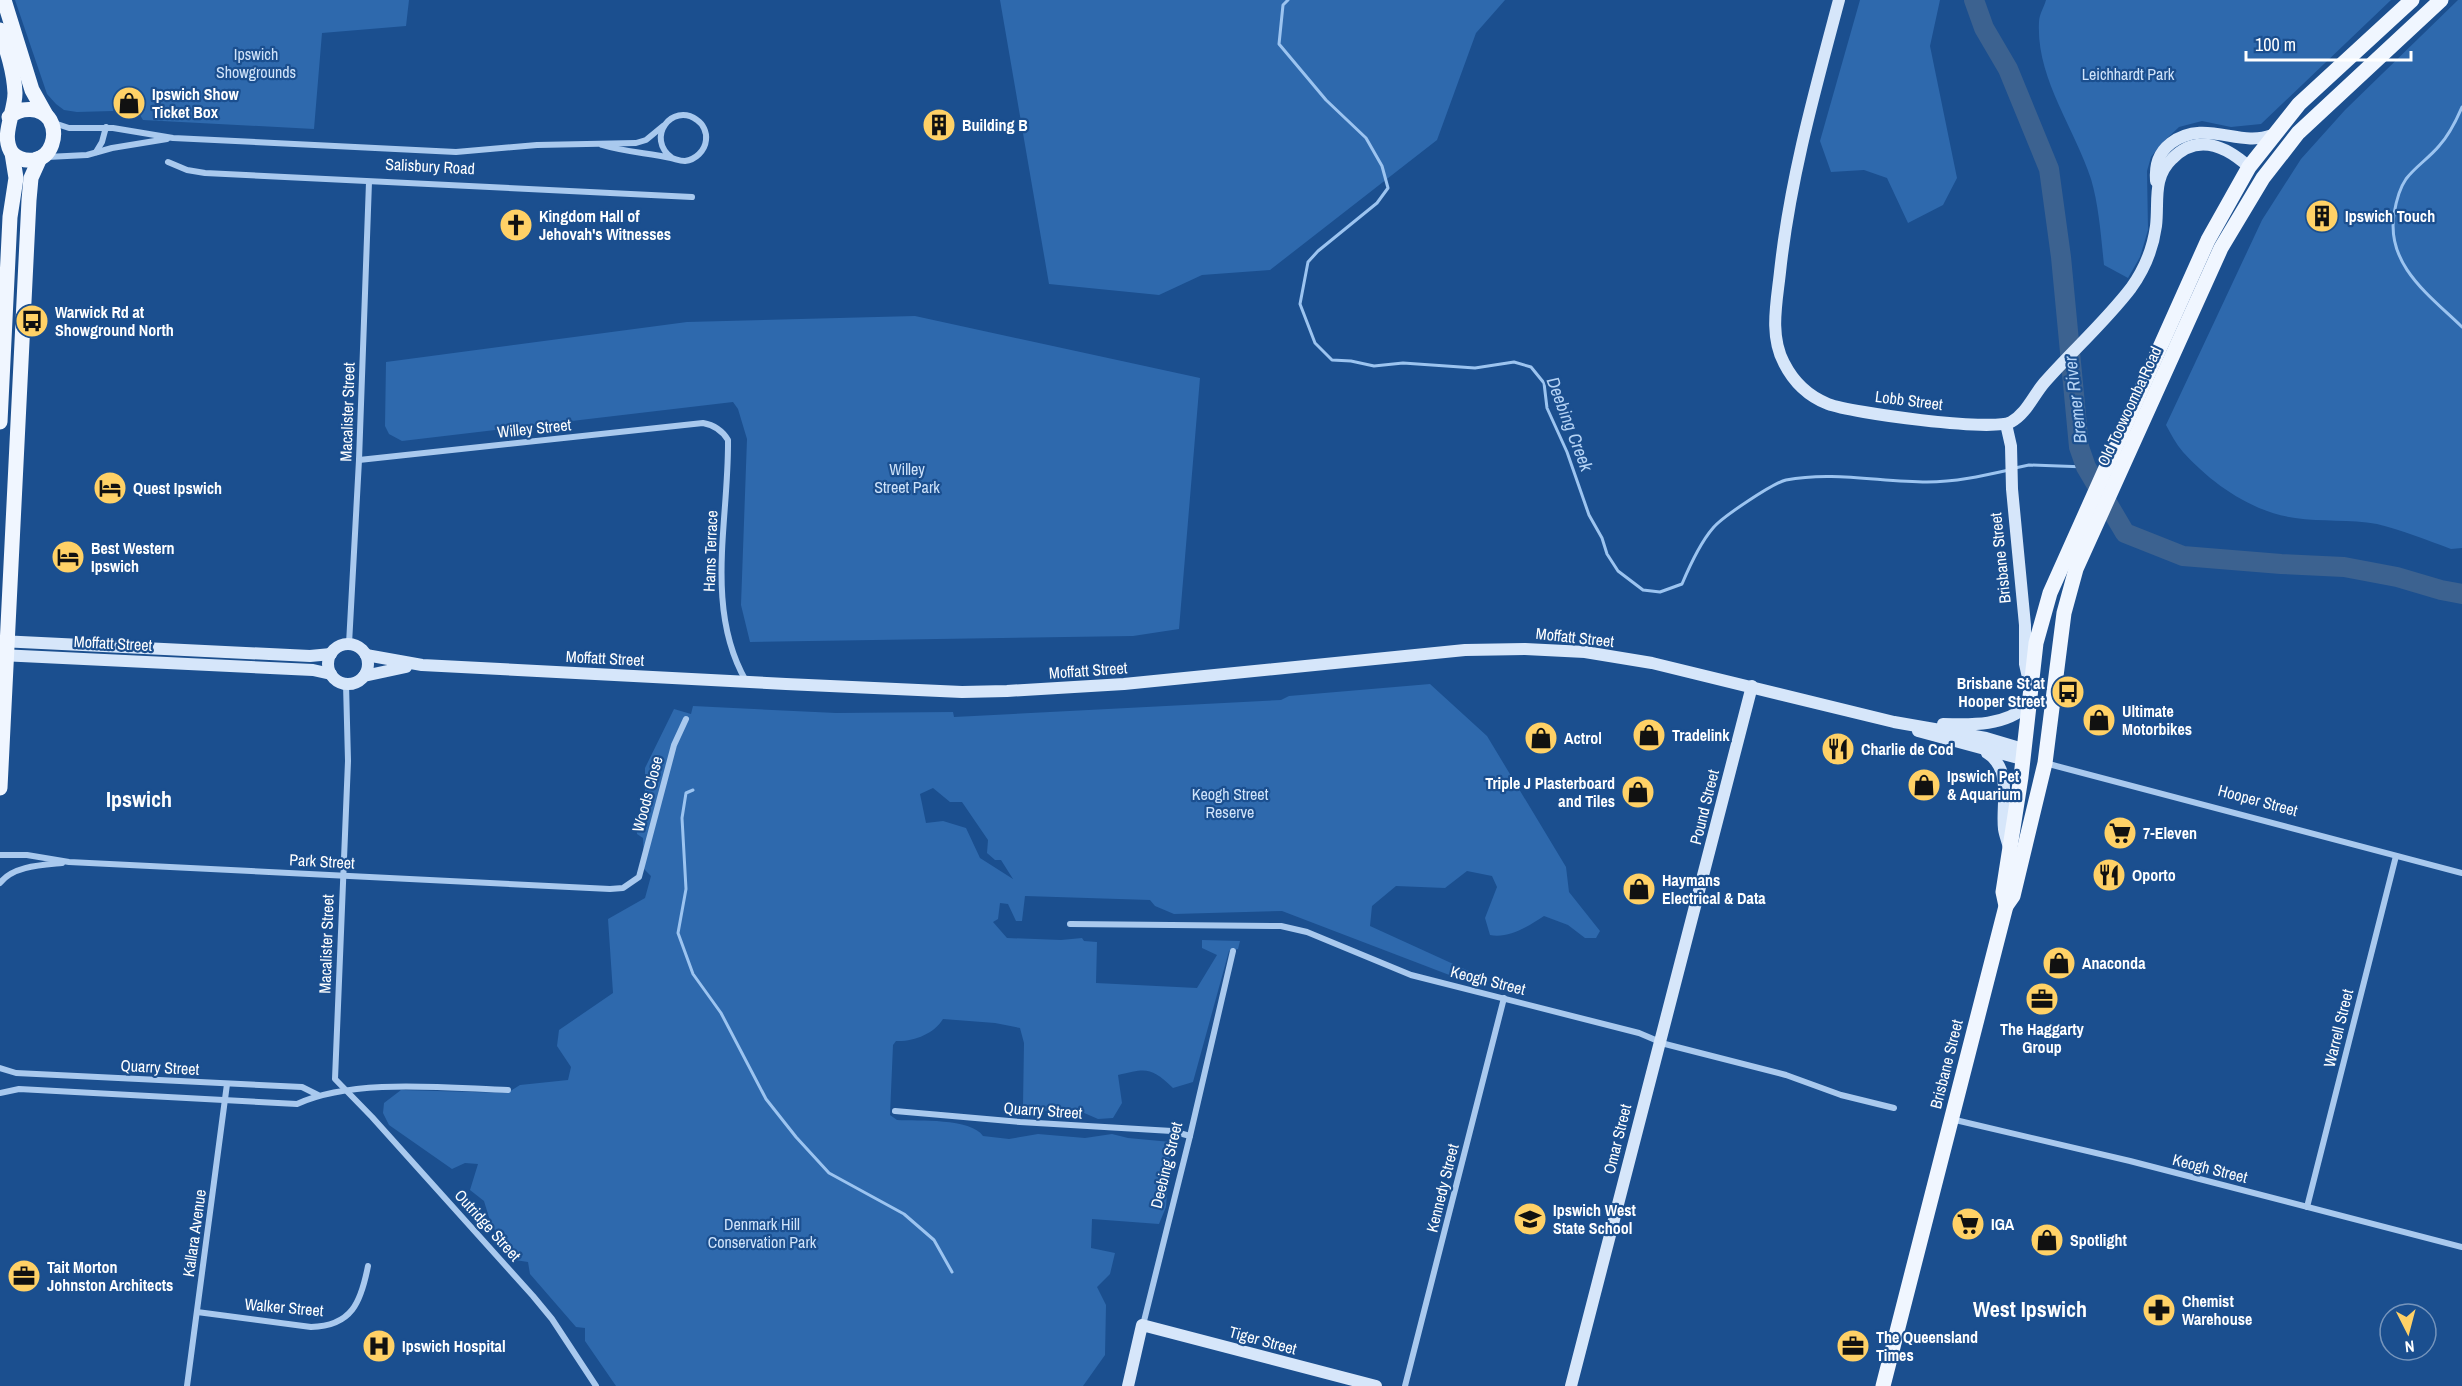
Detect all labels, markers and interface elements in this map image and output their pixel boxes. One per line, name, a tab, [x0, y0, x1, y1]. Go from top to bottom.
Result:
scale bar	[2246, 24, 2411, 62]
text: 100 m	[2255, 32, 2296, 57]
park label: Ipswich Showgrounds	[216, 43, 296, 83]
park label: Leichhardt Park	[2082, 63, 2175, 85]
place label: Ipswich Show Ticket Box	[152, 83, 240, 123]
shop icon: Ipswich Show Ticket Box	[111, 85, 147, 121]
building icon: Building B	[921, 107, 957, 143]
place label: Building B	[962, 114, 1028, 136]
street label: Salisbury Road	[385, 153, 475, 179]
building icon: Ipswich Touch	[2304, 198, 2340, 234]
place label: Kingdom Hall of Jehovah's Witnesses	[539, 205, 671, 245]
place label: Ipswich Touch	[2345, 205, 2435, 227]
church icon: Kingdom Hall of Jehovah's Witnesses	[498, 207, 534, 243]
place label: Warwick Rd at Showground North	[55, 301, 174, 341]
bus stop icon: Warwick Rd at Showground North	[14, 303, 50, 339]
street label: Old Toowoomba Road	[2092, 343, 2166, 469]
water label: Bremer River	[2057, 354, 2093, 445]
street label: Macalister Street	[334, 362, 360, 462]
water label: Deebing Creek	[1541, 373, 1600, 475]
street label: Lobb Street	[1874, 385, 1944, 415]
street label: Willey Street	[496, 413, 572, 443]
park label: Willey Street Park	[874, 458, 940, 498]
hotel icon: Quest Ipswich	[92, 470, 128, 506]
place label: Quest Ipswich	[133, 477, 222, 499]
street label: Hams Terrace	[698, 510, 722, 592]
street label: Brisbane Street	[1984, 511, 2016, 604]
place label: Best Western Ipswich	[91, 537, 175, 577]
hotel icon: Best Western Ipswich	[50, 539, 86, 575]
street label: Moffatt Street	[1535, 622, 1616, 652]
street label: Moffatt Street	[73, 630, 153, 656]
street label: Moffatt Street	[565, 645, 645, 671]
street label: Moffatt Street	[1048, 656, 1128, 684]
place label: Brisbane St at Hooper Street	[1957, 672, 2046, 712]
bus stop icon: Brisbane St at Hooper Street	[2050, 674, 2086, 710]
place label: Ultimate Motorbikes	[2122, 700, 2192, 740]
shop icon: Ultimate Motorbikes	[2081, 702, 2117, 738]
shop icon: Tradelink	[1631, 717, 1667, 753]
shop icon: Actrol	[1523, 720, 1559, 756]
place label: Tradelink	[1672, 724, 1730, 746]
place label: Actrol	[1564, 727, 1602, 749]
restaurant icon: Charlie de Cod	[1820, 731, 1856, 767]
place label: Charlie de Cod	[1861, 738, 1954, 760]
street label: Woods Close	[626, 754, 668, 834]
place label: Ipswich Pet & Aquarium	[1947, 765, 2021, 805]
street label: Pound Street	[1684, 767, 1724, 847]
shop icon: Ipswich Pet & Aquarium	[1906, 767, 1942, 803]
place label: Triple J Plasterboard and Tiles	[1485, 772, 1615, 812]
shop icon: Triple J Plasterboard and Tiles	[1620, 774, 1656, 810]
street label: Hooper Street	[2216, 779, 2301, 821]
park label: Keogh Street Reserve	[1192, 783, 1269, 823]
district label: Ipswich	[106, 784, 172, 814]
supermarket icon: 7-Eleven	[2102, 815, 2138, 851]
place label: 7-Eleven	[2143, 822, 2197, 844]
street label: Park Street	[289, 848, 356, 874]
restaurant icon: Oporto	[2091, 857, 2127, 893]
place label: Oporto	[2132, 864, 2176, 886]
place label: Haymans Electrical & Data	[1662, 869, 1766, 909]
shop icon: Haymans Electrical & Data	[1621, 871, 1657, 907]
street label: Macalister Street	[313, 894, 339, 994]
shop icon: Anaconda	[2041, 945, 2077, 981]
place label: Anaconda	[2082, 952, 2146, 974]
street label: Keogh Street	[1448, 960, 1528, 1000]
office icon: The Haggarty Group	[2024, 981, 2060, 1017]
street label: Warrell Street	[2318, 986, 2358, 1069]
street label: Brisbane Street	[1924, 1017, 1968, 1111]
place label: The Haggarty Group	[2000, 1018, 2085, 1058]
street label: Quarry Street	[120, 1054, 200, 1080]
street label: Quarry Street	[1003, 1096, 1083, 1124]
street label: Omar Street	[1598, 1101, 1636, 1176]
street label: Deebing Street	[1145, 1119, 1187, 1210]
street label: Kennedy Street	[1420, 1141, 1464, 1235]
street label: Keogh Street	[2170, 1148, 2250, 1188]
street label: Outridge Street	[450, 1184, 526, 1266]
street label: Kallara Avenue	[177, 1188, 211, 1278]
place label: Ipswich West State School	[1553, 1199, 1637, 1239]
school or university icon: Ipswich West State School	[1512, 1201, 1548, 1237]
supermarket icon: IGA	[1950, 1206, 1986, 1242]
park label: Denmark Hill Conservation Park	[708, 1213, 817, 1253]
place label: IGA	[1991, 1213, 2015, 1235]
shop icon: Spotlight	[2029, 1222, 2065, 1258]
place label: Spotlight	[2070, 1229, 2127, 1251]
place label: Tait Morton Johnston Architects	[47, 1256, 173, 1296]
office icon: Tait Morton Johnston Architects	[6, 1258, 42, 1294]
place label: Chemist Warehouse	[2182, 1290, 2252, 1330]
pharmacy icon: Chemist Warehouse	[2141, 1292, 2177, 1328]
street label: Walker Street	[244, 1293, 325, 1321]
district label: West Ipswich	[1973, 1294, 2087, 1324]
north arrow	[2378, 1302, 2438, 1362]
street label: Tiger Street	[1227, 1320, 1300, 1360]
place label: The Queensland Times	[1876, 1326, 1978, 1366]
hospital icon: Ipswich Hospital	[361, 1328, 397, 1364]
office icon: The Queensland Times	[1835, 1328, 1871, 1364]
place label: Ipswich Hospital	[402, 1335, 506, 1357]
text: N	[2404, 1335, 2415, 1358]

